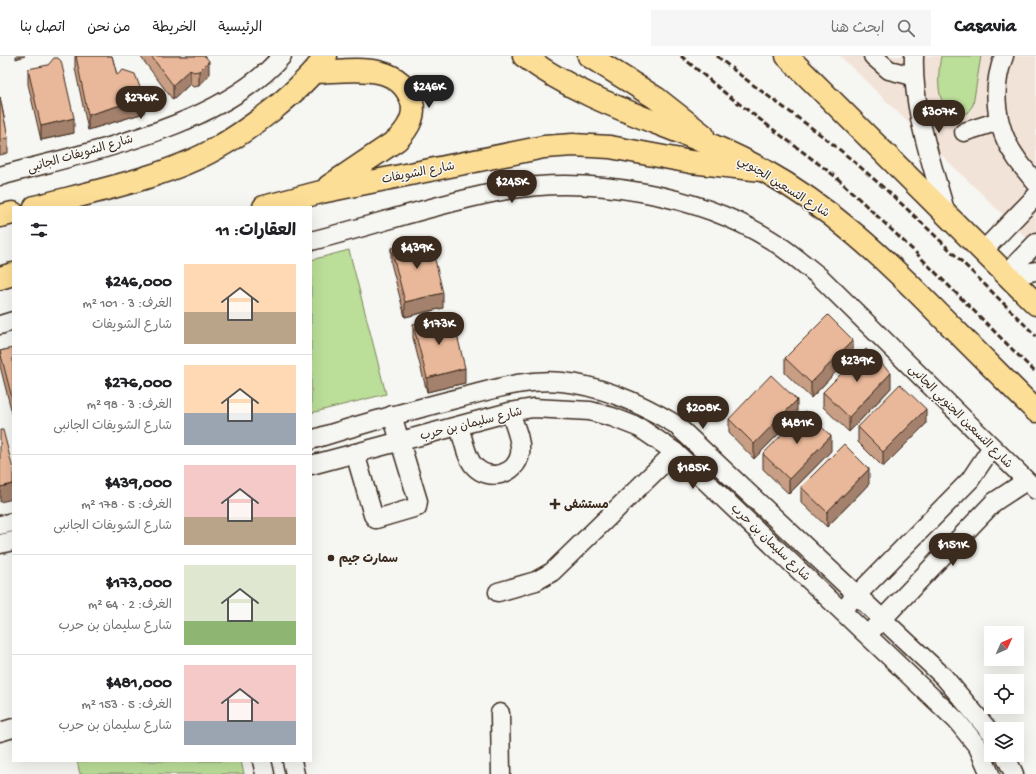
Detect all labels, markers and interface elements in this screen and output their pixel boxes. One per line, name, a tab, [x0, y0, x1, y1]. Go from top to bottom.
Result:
search box	[651, 10, 931, 46]
text: Casavia	[955, 16, 1016, 39]
icon: search	[895, 17, 917, 39]
text: اتصل بنا	[20, 20, 65, 37]
text: من نحن	[87, 20, 131, 37]
text: الخريطة	[153, 20, 196, 37]
text: الرئيسية	[218, 20, 262, 37]
text: ابحث هنا	[831, 20, 885, 38]
pin: $246K	[401, 75, 457, 109]
text: $246K	[413, 80, 445, 95]
pin: $276K	[113, 86, 169, 120]
text: $276K	[125, 91, 157, 106]
pin: $307K	[911, 100, 967, 134]
text: $307K	[922, 105, 956, 120]
street label: شارع الشويفات الجانبى	[26, 133, 135, 177]
street label: شارع التسعين الجنوبي	[734, 154, 831, 223]
street label: شارع الشويفات	[381, 160, 456, 188]
pin: $245K	[484, 170, 540, 204]
text: $245K	[496, 175, 528, 190]
icon: filters	[28, 219, 50, 241]
text: العقارات: 11	[216, 222, 296, 242]
pin: $439K	[389, 236, 445, 270]
text: $439K	[401, 241, 433, 256]
text: $246,000	[105, 273, 172, 293]
icon: home	[216, 280, 264, 328]
text: الغرف: 3 · 101 m²	[82, 297, 172, 312]
pin: $173K	[411, 312, 467, 346]
text: $173K	[423, 317, 455, 332]
text: شارع الشويفات	[92, 318, 172, 333]
pin: $239K	[829, 349, 885, 383]
text: $239K	[841, 354, 873, 369]
street label: شارع التسعين الجنوبي الجانبى	[903, 363, 1014, 474]
text: $276,000	[104, 374, 172, 394]
icon: home	[216, 381, 264, 429]
pin: $208K	[675, 396, 731, 430]
text: الغرف: 3 · 98 m²	[87, 398, 172, 413]
text: $208K	[686, 401, 720, 416]
street label: شارع سليمان بن حرب	[419, 405, 524, 444]
pin: $481K	[769, 411, 825, 445]
text: $481K	[781, 416, 813, 431]
text: شارع الشويفات الجانبى	[53, 419, 172, 434]
pin: $185K	[665, 456, 721, 490]
text: $185K	[677, 461, 709, 476]
text: $439,000	[105, 474, 172, 494]
icon: home	[216, 481, 264, 529]
text: الغرف: 5 · 178 m²	[81, 498, 172, 513]
marker: مستشفى	[549, 498, 561, 510]
place label: مستشفى	[564, 499, 609, 513]
street label: شارع سليمان بن حرب	[727, 502, 812, 585]
text: شارع الشويفات الجانبى	[53, 519, 172, 534]
pin: $151K	[925, 533, 981, 567]
text: $151K	[938, 538, 968, 553]
marker: سمارت جيم	[326, 553, 336, 563]
place label: سمارت جيم	[339, 553, 398, 567]
text: $173,000	[106, 574, 172, 594]
icon: home	[216, 581, 264, 629]
text: الغرف: 2 · 64 m²	[88, 598, 172, 613]
text: شارع سليمان بن حرب	[58, 619, 172, 634]
north arrow	[984, 626, 1024, 666]
map controls	[984, 626, 1024, 762]
text: $481,000	[106, 674, 172, 694]
button: locate	[984, 674, 1024, 714]
icon: home	[216, 681, 264, 729]
text: الغرف: 5 · 153 m²	[81, 698, 172, 713]
text: شارع سليمان بن حرب	[58, 719, 172, 734]
button: layers	[984, 722, 1024, 762]

